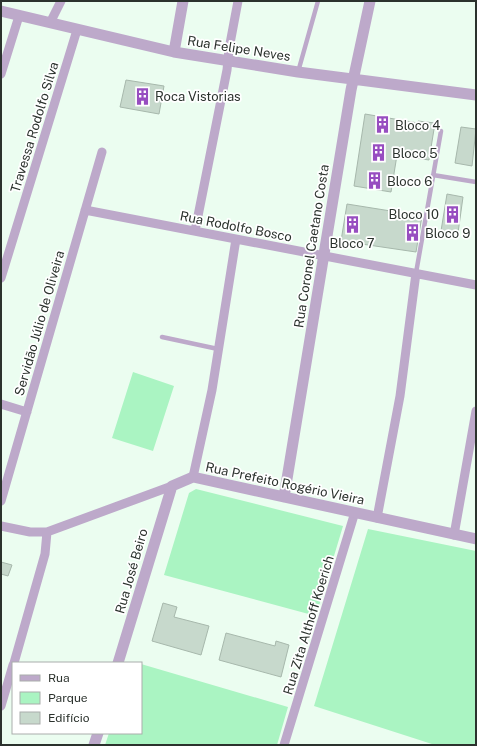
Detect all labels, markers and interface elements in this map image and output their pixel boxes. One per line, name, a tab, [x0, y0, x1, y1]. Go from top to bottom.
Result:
street label: Rua Felipe Neves	[186, 33, 292, 64]
street label: Travessa Rodolfo Silva	[7, 60, 62, 194]
building icon: Roca Vistorias	[132, 86, 152, 106]
place label: Roca Vistorias	[155, 89, 241, 104]
building icon: Bloco 4	[372, 115, 392, 135]
place label: Bloco 4	[395, 118, 440, 133]
building icon: Bloco 5	[369, 143, 389, 163]
place label: Bloco 5	[392, 146, 437, 161]
street label: Rua Coronel Caetano Costa	[291, 163, 332, 329]
building icon: Bloco 6	[364, 171, 384, 191]
place label: Bloco 6	[387, 174, 432, 189]
building icon: Bloco 10	[442, 204, 462, 224]
place label: Bloco 10	[389, 207, 439, 222]
street label: Rua Rodolfo Bosco	[179, 208, 293, 245]
building icon: Bloco 7	[342, 214, 362, 234]
building icon: Bloco 9	[402, 223, 422, 243]
place label: Bloco 9	[425, 226, 470, 241]
place label: Bloco 7	[330, 236, 375, 251]
street label: Servidão Júlio de Oliveira	[12, 249, 67, 397]
street label: Rua Prefeito Rogério Vieira	[204, 459, 366, 508]
street label: Rua José Beiro	[112, 527, 151, 615]
street label: Rua Zita Althoff Koerich	[280, 554, 337, 697]
legend	[12, 662, 142, 734]
text: Rua	[48, 671, 70, 685]
text: Parque	[48, 691, 88, 705]
text: Edifício	[48, 711, 90, 725]

